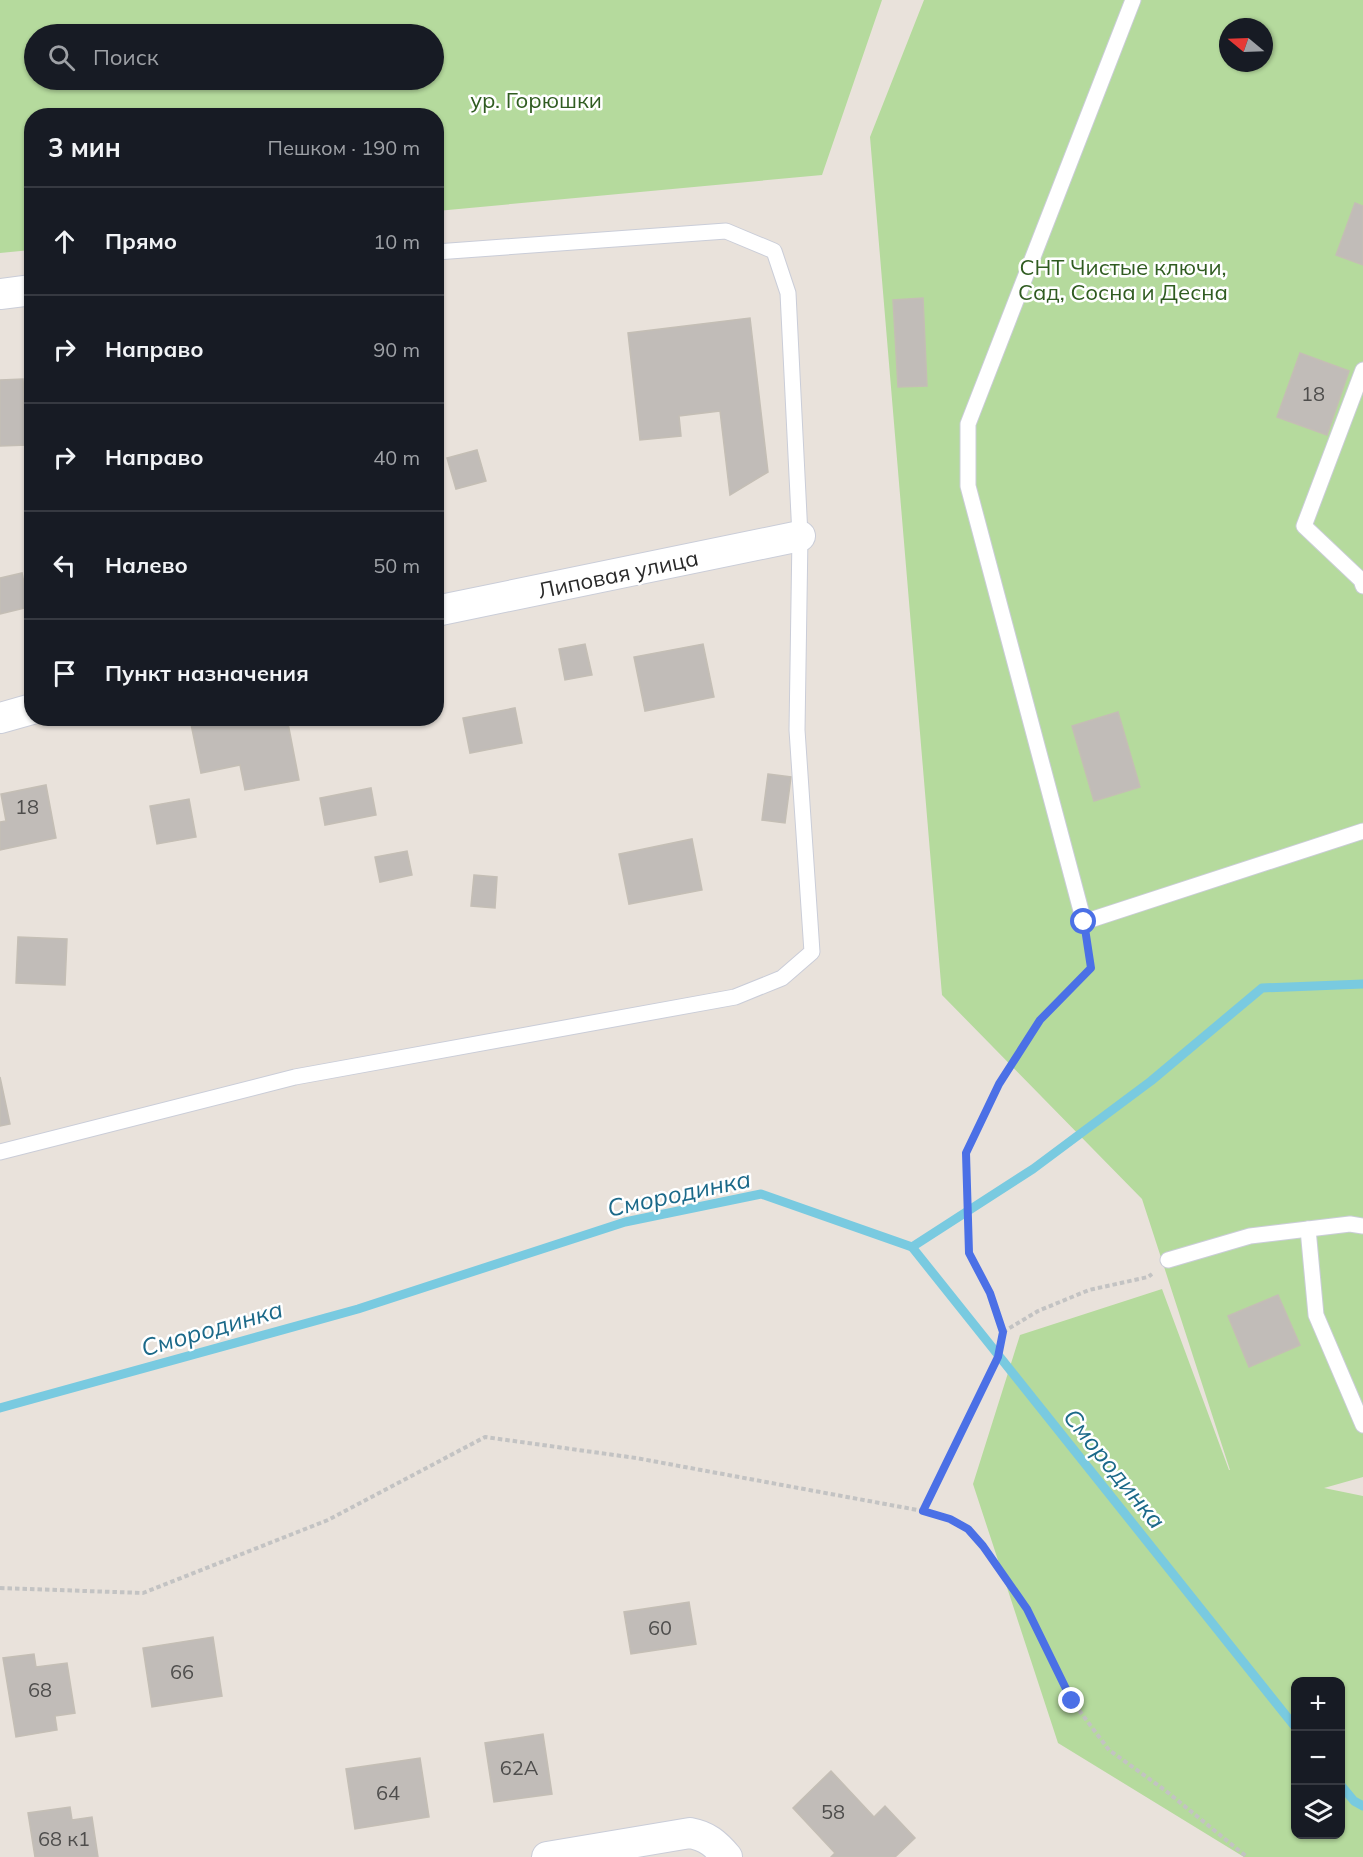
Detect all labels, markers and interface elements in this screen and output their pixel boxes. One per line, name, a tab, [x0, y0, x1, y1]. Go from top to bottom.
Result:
north arrow	[1219, 18, 1273, 72]
search box	[24, 24, 444, 90]
icon: search	[45, 41, 78, 74]
text: Поиск	[93, 43, 159, 71]
park label: ур. Горюшки	[470, 86, 602, 114]
text: 3 мин	[48, 131, 121, 164]
text: Пешком · 190 m	[268, 135, 420, 160]
icon: ahead	[48, 225, 81, 258]
text: Прямо	[105, 227, 177, 255]
text: 10 m	[373, 229, 420, 254]
park label: СНТ Чистые ключи, Сад, Сосна и Десна	[1018, 253, 1228, 306]
icon: right	[48, 333, 81, 366]
text: Направо	[105, 335, 203, 363]
text: 90 m	[373, 337, 420, 362]
house number: 18	[1301, 381, 1325, 406]
icon: right	[48, 441, 81, 474]
text: Направо	[105, 443, 203, 471]
text: 40 m	[373, 445, 420, 470]
street label: Липовая улица	[535, 543, 701, 605]
icon: left	[48, 549, 81, 582]
text: Налево	[105, 551, 188, 579]
text: 50 m	[373, 553, 420, 578]
icon: arrive	[48, 657, 81, 690]
text: Пункт назначения	[105, 659, 309, 687]
house number: 18	[15, 794, 39, 819]
route start	[1070, 908, 1096, 934]
water label: Смородинка	[604, 1163, 753, 1223]
water label: Смородинка	[137, 1294, 286, 1363]
water label: Смородинка	[1057, 1402, 1172, 1534]
house number: 60	[648, 1615, 672, 1640]
house number: 66	[170, 1659, 194, 1684]
house number: 68	[28, 1677, 52, 1702]
map controls	[1291, 1677, 1345, 1839]
button: +	[1291, 1677, 1345, 1731]
route end	[1058, 1687, 1084, 1713]
button: −	[1291, 1731, 1345, 1785]
house number: 62А	[500, 1755, 539, 1780]
house number: 64	[376, 1780, 400, 1805]
button: layers	[1291, 1785, 1345, 1839]
house number: 58	[821, 1799, 845, 1824]
house number: 68 к1	[38, 1826, 90, 1851]

